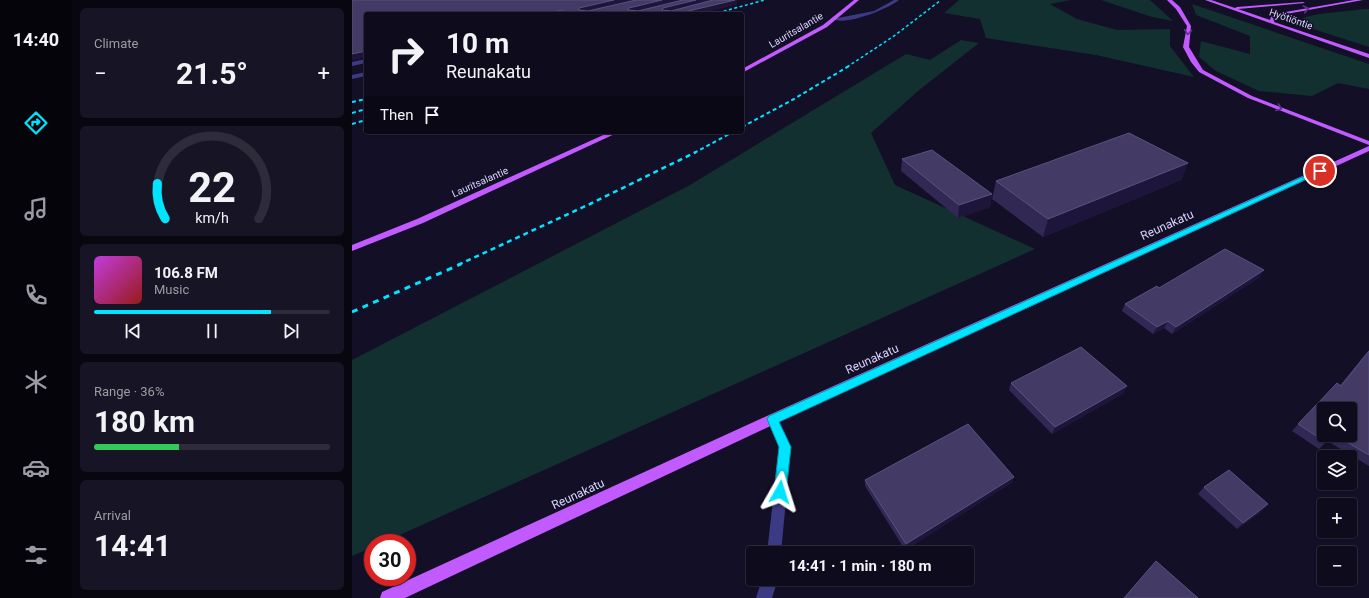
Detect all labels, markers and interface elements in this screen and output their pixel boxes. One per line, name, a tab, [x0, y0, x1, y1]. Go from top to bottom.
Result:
one-way arrow	[1303, 5, 1309, 14]
street label: Hyötiöntie	[1268, 6, 1314, 32]
street label: Lauritsalantie	[767, 10, 825, 50]
text: 10 m	[446, 27, 509, 60]
icon: right	[380, 28, 432, 80]
text: 14:40	[13, 29, 59, 50]
one-way arrow	[1183, 29, 1192, 35]
text: Climate	[94, 36, 138, 51]
text: 21.5°	[176, 56, 248, 91]
text: −	[94, 61, 107, 86]
text: +	[318, 61, 330, 86]
text: Reunakatu	[446, 61, 531, 82]
one-way arrow	[1276, 103, 1283, 111]
icon: arrive	[421, 104, 443, 126]
text: Then	[380, 106, 413, 124]
icon: directions	[22, 109, 50, 137]
pin	[1303, 154, 1337, 188]
icon: arrive	[1309, 160, 1331, 182]
text: 22	[188, 163, 236, 212]
street label: Lauritsalantie	[450, 165, 510, 199]
icon: music	[22, 195, 50, 223]
street label: Reunakatu	[1138, 207, 1196, 243]
text: km/h	[195, 210, 229, 226]
text: 106.8 FM	[154, 264, 218, 282]
icon: phone	[22, 281, 50, 309]
text: Music	[154, 282, 189, 297]
icon: previous	[122, 320, 144, 342]
icon: pause	[201, 320, 223, 342]
icon: next	[280, 320, 302, 342]
street label: Reunakatu	[843, 341, 901, 377]
icon: climate	[22, 368, 50, 396]
text: Range · 36%	[94, 384, 164, 399]
map controls	[1317, 402, 1357, 586]
button: search	[1317, 402, 1357, 442]
text: 180 km	[94, 404, 195, 439]
button: layers	[1317, 450, 1357, 490]
icon: car	[22, 454, 50, 482]
position arrow	[759, 471, 801, 513]
street label: Reunakatu	[549, 476, 607, 512]
button: +	[1317, 498, 1357, 538]
text: Arrival	[94, 508, 131, 523]
text: 14:41	[94, 528, 171, 563]
speed limit sign: 30	[364, 534, 416, 586]
icon: filters	[22, 541, 50, 569]
button: −	[1317, 546, 1357, 586]
text: 14:41 · 1 min · 180 m	[789, 557, 931, 575]

